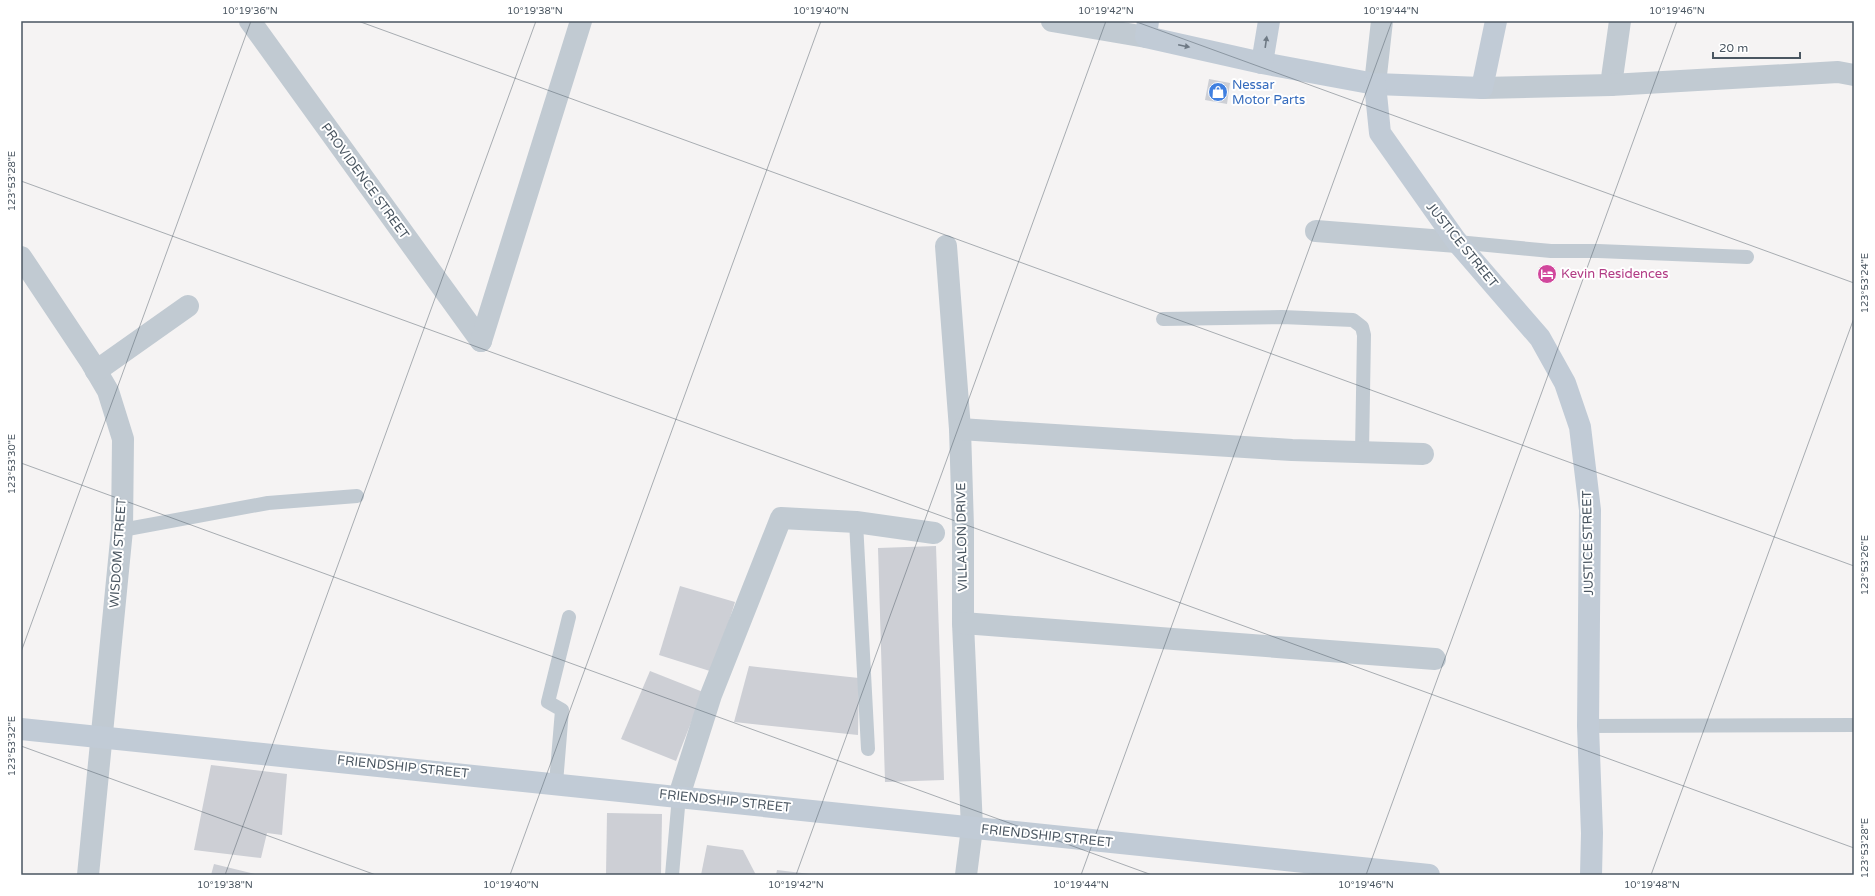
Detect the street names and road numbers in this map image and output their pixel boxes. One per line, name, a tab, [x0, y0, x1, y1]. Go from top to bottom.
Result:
street label: PROVIDENCE STREET	[318, 120, 413, 242]
street label: JUSTICE STREET	[1423, 199, 1501, 291]
street label: VILLALON DRIVE	[953, 482, 971, 592]
street label: JUSTICE STREET	[1579, 490, 1597, 596]
street label: WISDOM STREET	[106, 497, 130, 609]
street label: FRIENDSHIP STREET	[336, 752, 470, 782]
street label: FRIENDSHIP STREET	[658, 786, 792, 816]
street label: FRIENDSHIP STREET	[980, 821, 1114, 851]

